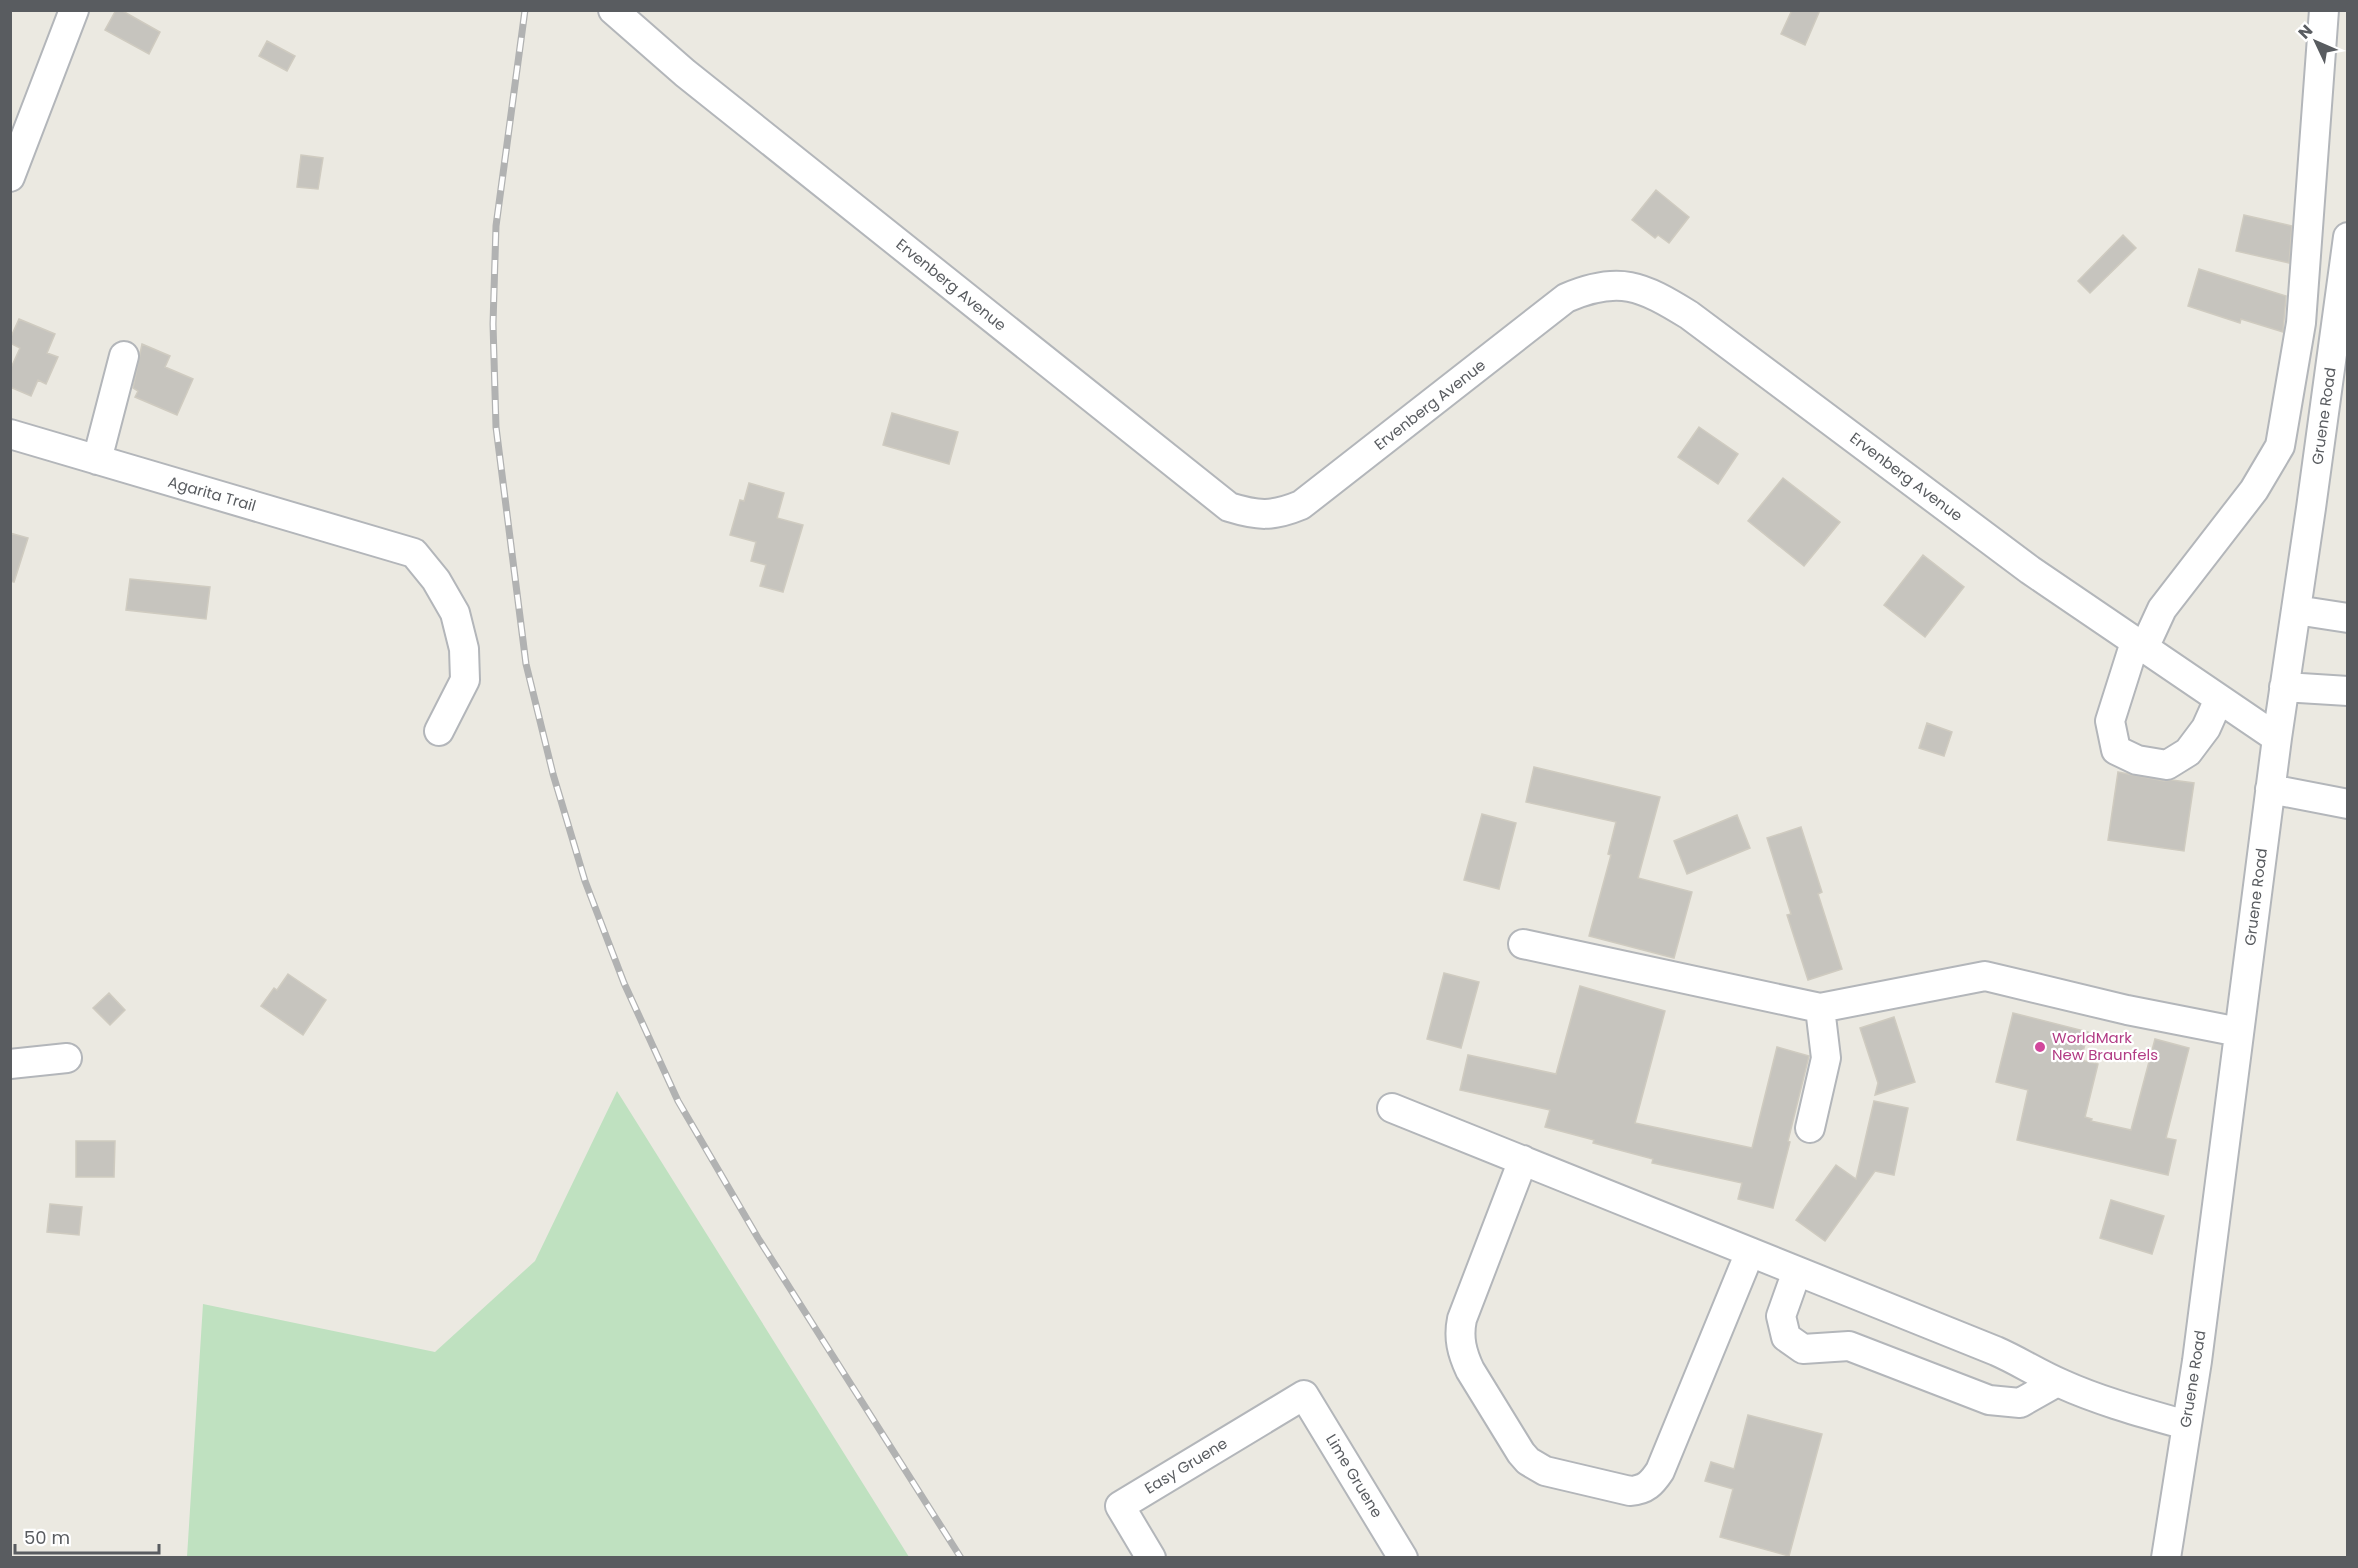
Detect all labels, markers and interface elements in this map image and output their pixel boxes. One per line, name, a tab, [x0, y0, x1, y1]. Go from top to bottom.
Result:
north arrow	[2286, 12, 2346, 72]
text: N	[2293, 20, 2318, 44]
street label: Ervenberg Avenue	[892, 234, 1011, 336]
street label: Ervenberg Avenue	[1370, 354, 1490, 455]
street label: Gruene Road	[2306, 366, 2341, 466]
street label: Ervenberg Avenue	[1846, 427, 1967, 526]
street label: Agarita Trail	[166, 471, 259, 516]
street label: Gruene Road	[2239, 847, 2272, 947]
place label: WorldMark New Braunfels	[2052, 1027, 2158, 1065]
marker: WorldMark New Braunfels	[2033, 1040, 2047, 1054]
street label: Gruene Road	[2174, 1329, 2211, 1429]
street label: Lime Gruene	[1321, 1430, 1388, 1521]
street label: Easy Gruene	[1140, 1433, 1231, 1499]
scale bar	[15, 1517, 159, 1555]
text: 50 m	[24, 1525, 70, 1550]

